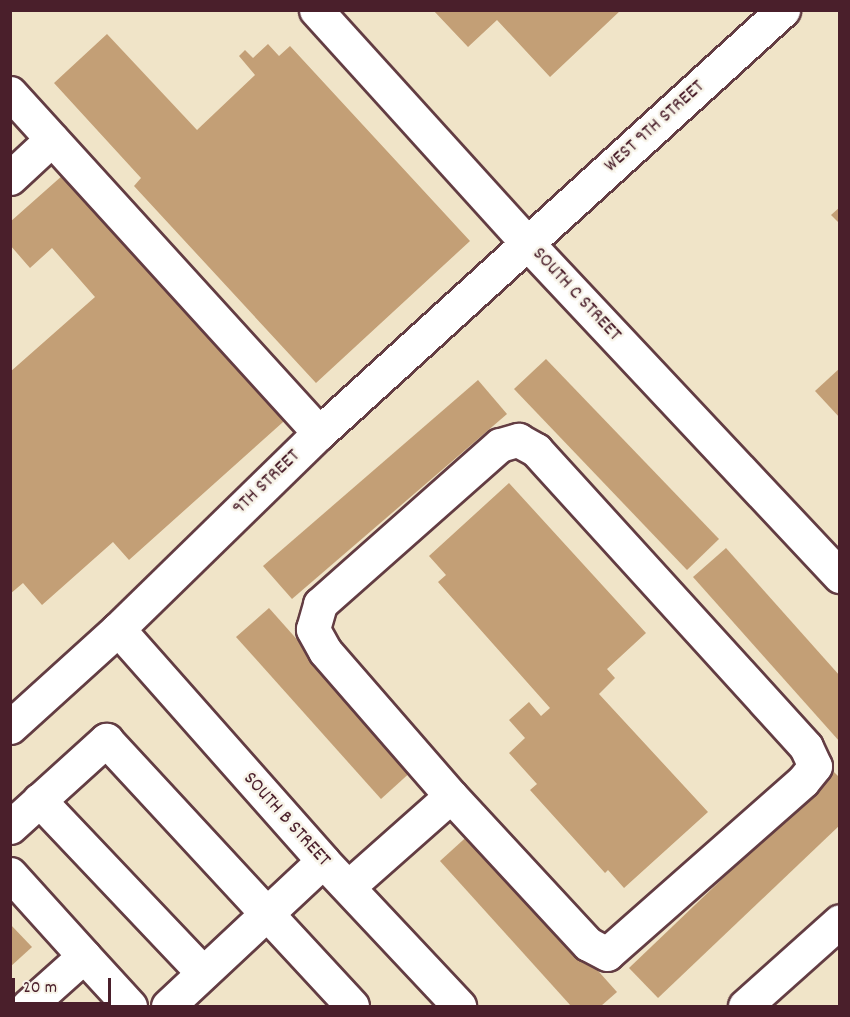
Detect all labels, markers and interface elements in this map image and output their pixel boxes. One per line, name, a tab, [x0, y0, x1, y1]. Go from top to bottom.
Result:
street label: WEST 9TH STREET	[600, 76, 710, 178]
street label: SOUTH C STREET	[526, 243, 626, 347]
street label: 9TH STREET	[228, 445, 306, 521]
street label: SOUTH B STREET	[237, 768, 335, 872]
scale bar	[15, 966, 114, 1004]
text: 20 m	[23, 976, 57, 1001]

